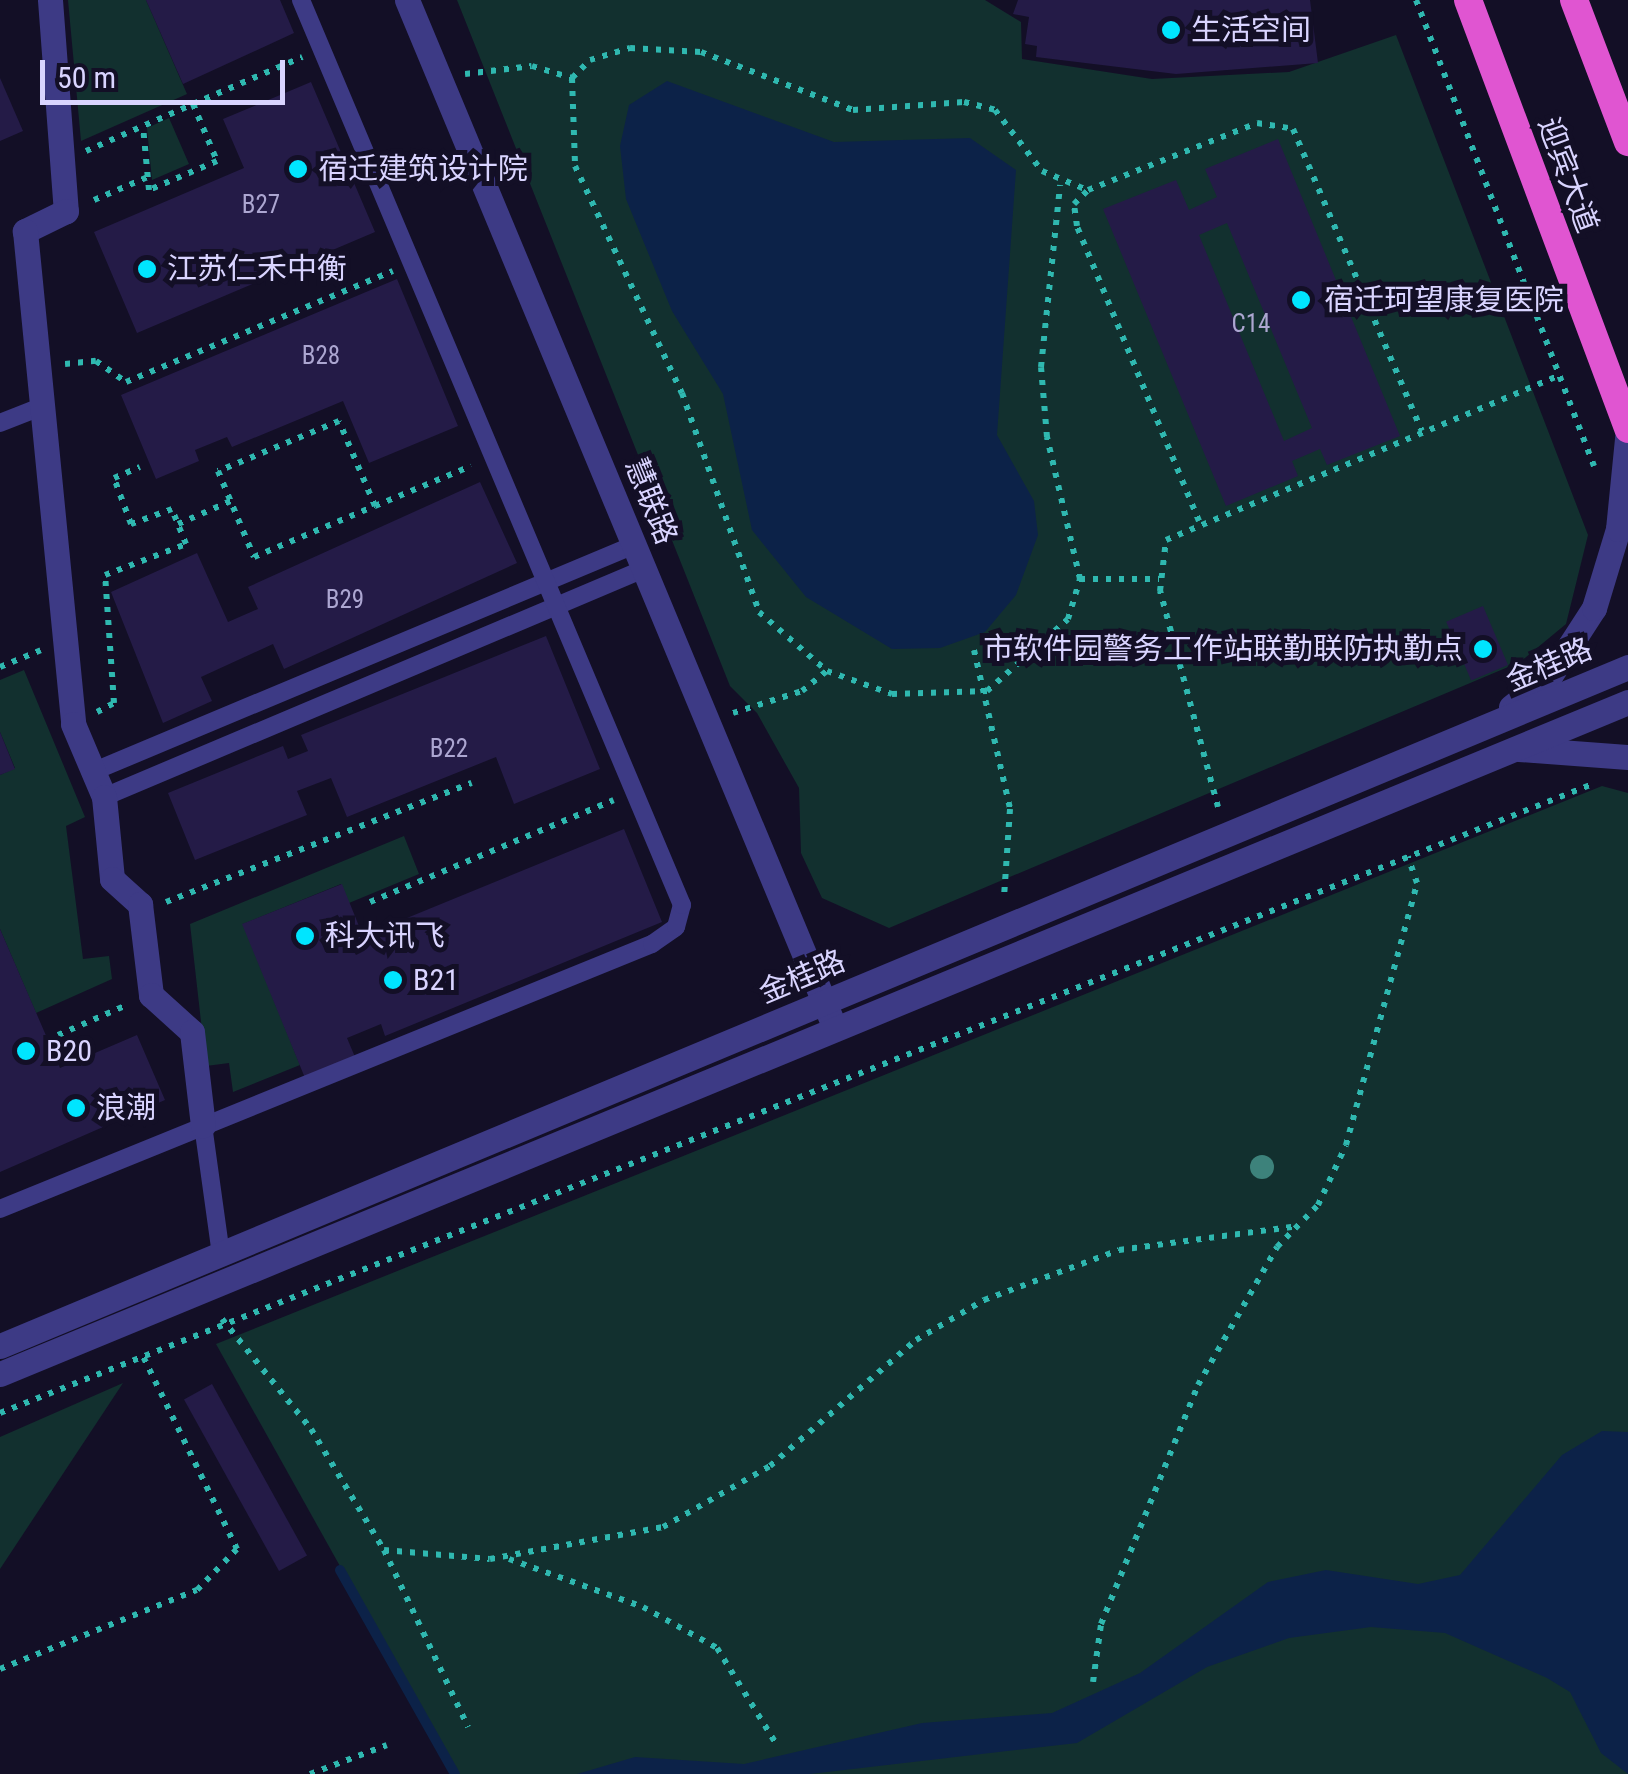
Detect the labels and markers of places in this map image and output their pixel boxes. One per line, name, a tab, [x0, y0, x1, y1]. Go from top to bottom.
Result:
place label: 生活空间	[1191, 12, 1311, 48]
marker: 生活空间	[1160, 19, 1182, 41]
place label: 宿迁建筑设计院	[318, 151, 528, 187]
marker: 宿迁建筑设计院	[287, 158, 309, 180]
place label: 江苏仁禾中衡	[167, 251, 347, 287]
marker: 江苏仁禾中衡	[136, 258, 158, 280]
place label: 宿迁珂望康复医院	[1324, 282, 1564, 318]
marker: 宿迁珂望康复医院	[1288, 287, 1314, 313]
place label: 市软件园警务工作站联勤联防执勤点	[983, 631, 1463, 667]
marker: 市软件园警务工作站联勤联防执勤点	[1472, 638, 1494, 660]
place label: 科大讯飞	[325, 918, 445, 954]
marker: 科大讯飞	[294, 925, 316, 947]
place label: B21	[413, 962, 459, 998]
marker: B21	[382, 969, 404, 991]
place label: B20	[46, 1033, 92, 1069]
marker: B20	[15, 1040, 37, 1062]
place label: 浪潮	[96, 1090, 156, 1126]
marker: 浪潮	[65, 1097, 87, 1119]

